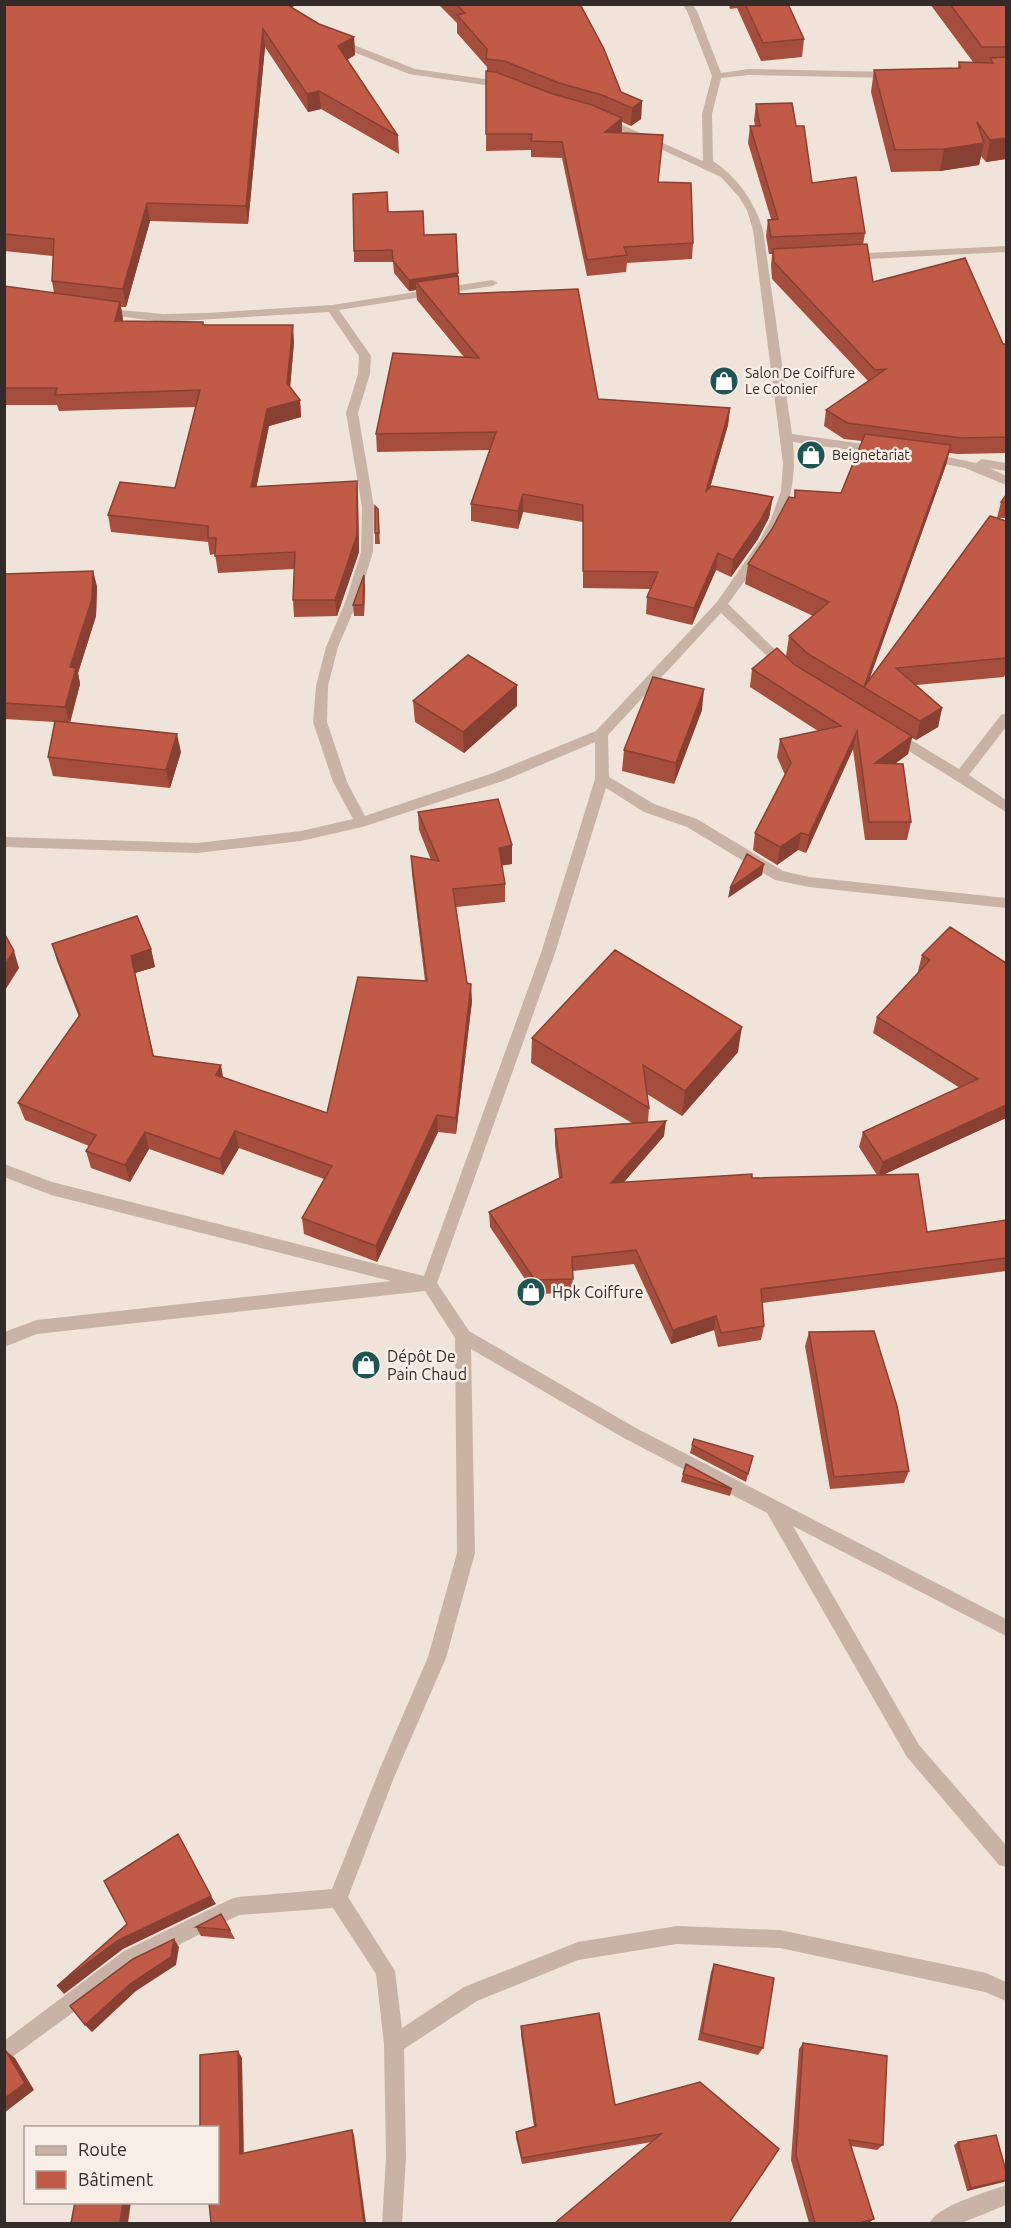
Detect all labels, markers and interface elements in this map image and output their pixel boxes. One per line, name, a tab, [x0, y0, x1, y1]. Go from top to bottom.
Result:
shop icon: Salon De Coiffure Le Cotonier	[708, 365, 740, 397]
place label: Salon De Coiffure Le Cotonier	[745, 365, 855, 397]
shop icon: Beignetariat	[795, 439, 827, 471]
place label: Beignetariat	[832, 447, 910, 463]
shop icon: Hpk Coiffure	[515, 1276, 547, 1308]
place label: Hpk Coiffure	[552, 1283, 644, 1301]
place label: Dépôt De Pain Chaud	[387, 1347, 467, 1383]
shop icon: Dépôt De Pain Chaud	[350, 1349, 382, 1381]
legend	[24, 2126, 219, 2204]
text: Route	[78, 2139, 127, 2159]
text: Bâtiment	[78, 2169, 153, 2189]

